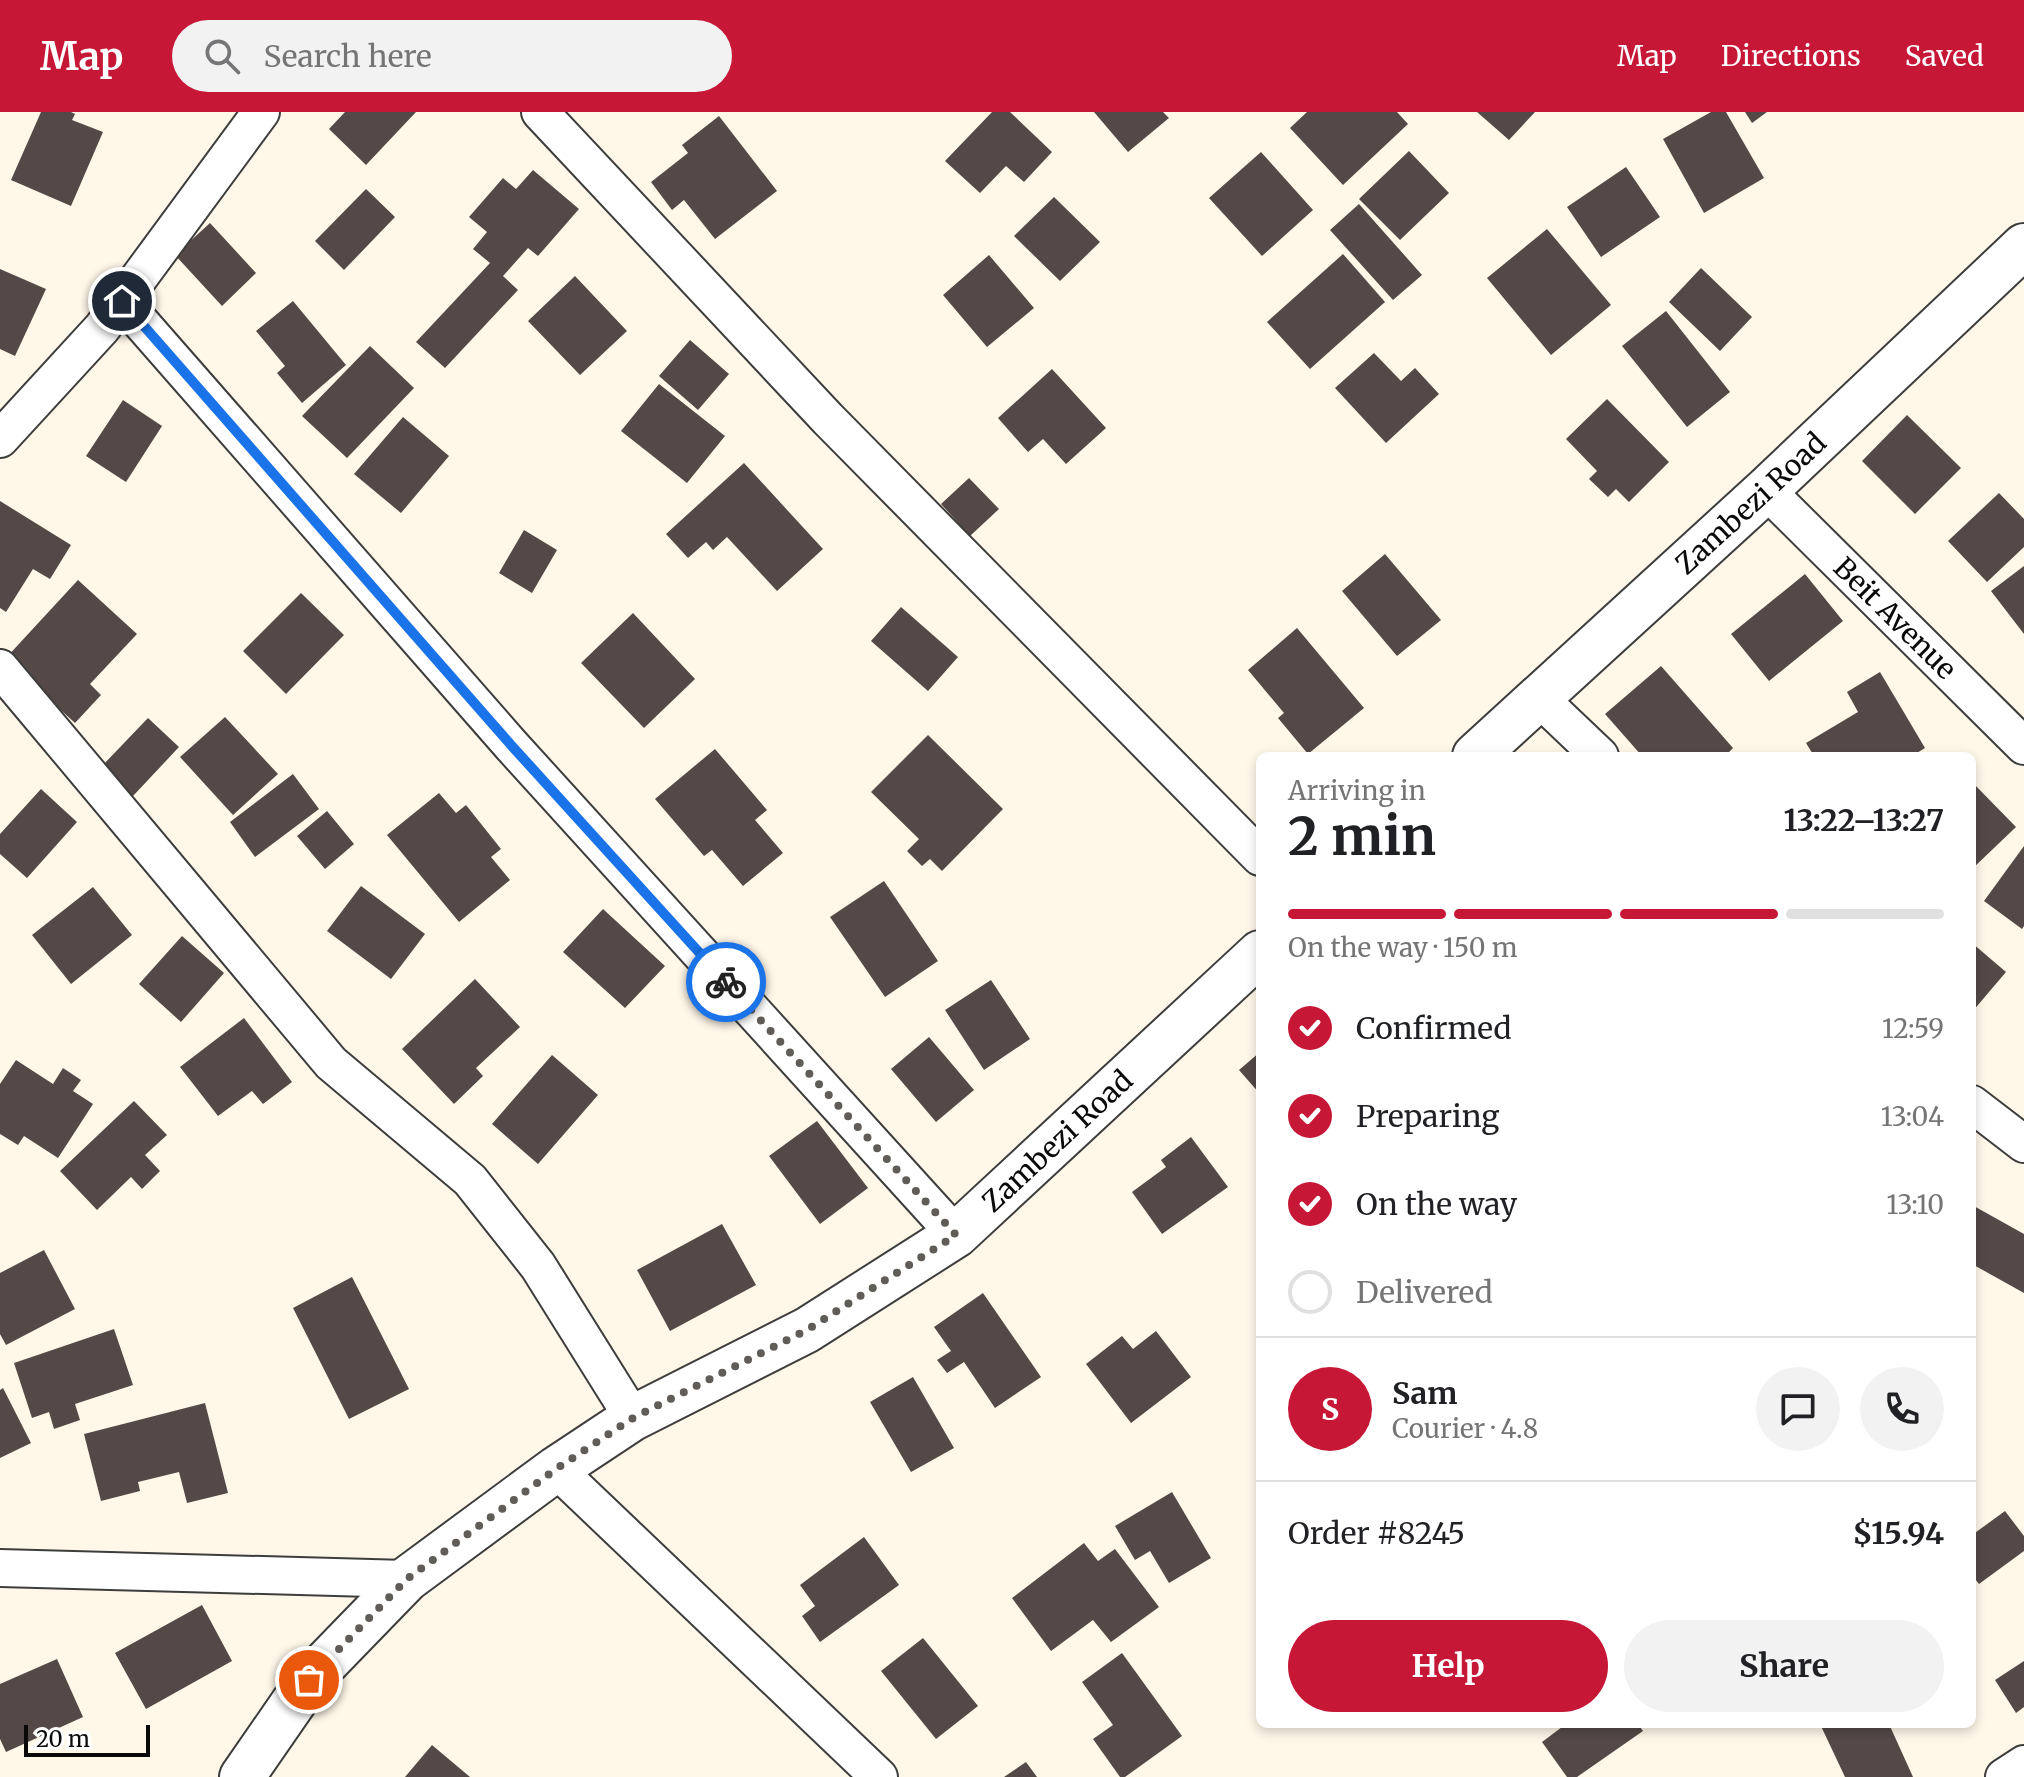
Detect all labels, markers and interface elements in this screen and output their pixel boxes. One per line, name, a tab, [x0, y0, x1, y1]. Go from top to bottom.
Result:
search box	[172, 20, 732, 92]
text: Map	[40, 33, 124, 80]
icon: search	[200, 34, 244, 78]
text: Search here	[264, 37, 432, 75]
text: Map	[1617, 38, 1677, 74]
text: Directions	[1721, 38, 1861, 74]
text: Saved	[1905, 38, 1984, 74]
pin	[88, 267, 156, 335]
icon: home	[100, 279, 144, 323]
street label: Zambezi Road	[1668, 425, 1834, 582]
street label: Beit Avenue	[1826, 550, 1964, 687]
text: Arriving in	[1288, 774, 1426, 807]
text: 13:22–13:27	[1783, 801, 1944, 839]
text: 2 min	[1288, 804, 1436, 869]
text: On the way · 150 m	[1288, 931, 1517, 964]
courier	[686, 942, 766, 1022]
icon: bike	[704, 960, 748, 1004]
icon: check	[1288, 1006, 1332, 1050]
text: Confirmed	[1356, 1009, 1511, 1047]
text: 12:59	[1882, 1012, 1944, 1045]
street label: Zambezi Road	[975, 1062, 1140, 1220]
icon: check	[1288, 1094, 1332, 1138]
text: Preparing	[1356, 1097, 1499, 1135]
text: 13:04	[1881, 1100, 1944, 1133]
icon: check	[1288, 1182, 1332, 1226]
text: On the way	[1356, 1185, 1517, 1223]
text: 13:10	[1887, 1188, 1944, 1221]
text: Delivered	[1356, 1273, 1493, 1311]
button: chat	[1756, 1367, 1840, 1451]
button: phone	[1860, 1367, 1944, 1451]
text: Sam	[1392, 1374, 1457, 1412]
text: S	[1321, 1390, 1339, 1428]
text: Courier · 4.8	[1392, 1412, 1538, 1445]
text: Order #8245	[1288, 1514, 1465, 1552]
text: $15.94	[1852, 1514, 1944, 1552]
button: Help	[1288, 1620, 1608, 1712]
button: Share	[1624, 1620, 1944, 1712]
pin	[275, 1646, 343, 1714]
icon: bag	[287, 1658, 331, 1702]
scale bar	[24, 1721, 150, 1757]
text: 20 m	[36, 1725, 90, 1753]

